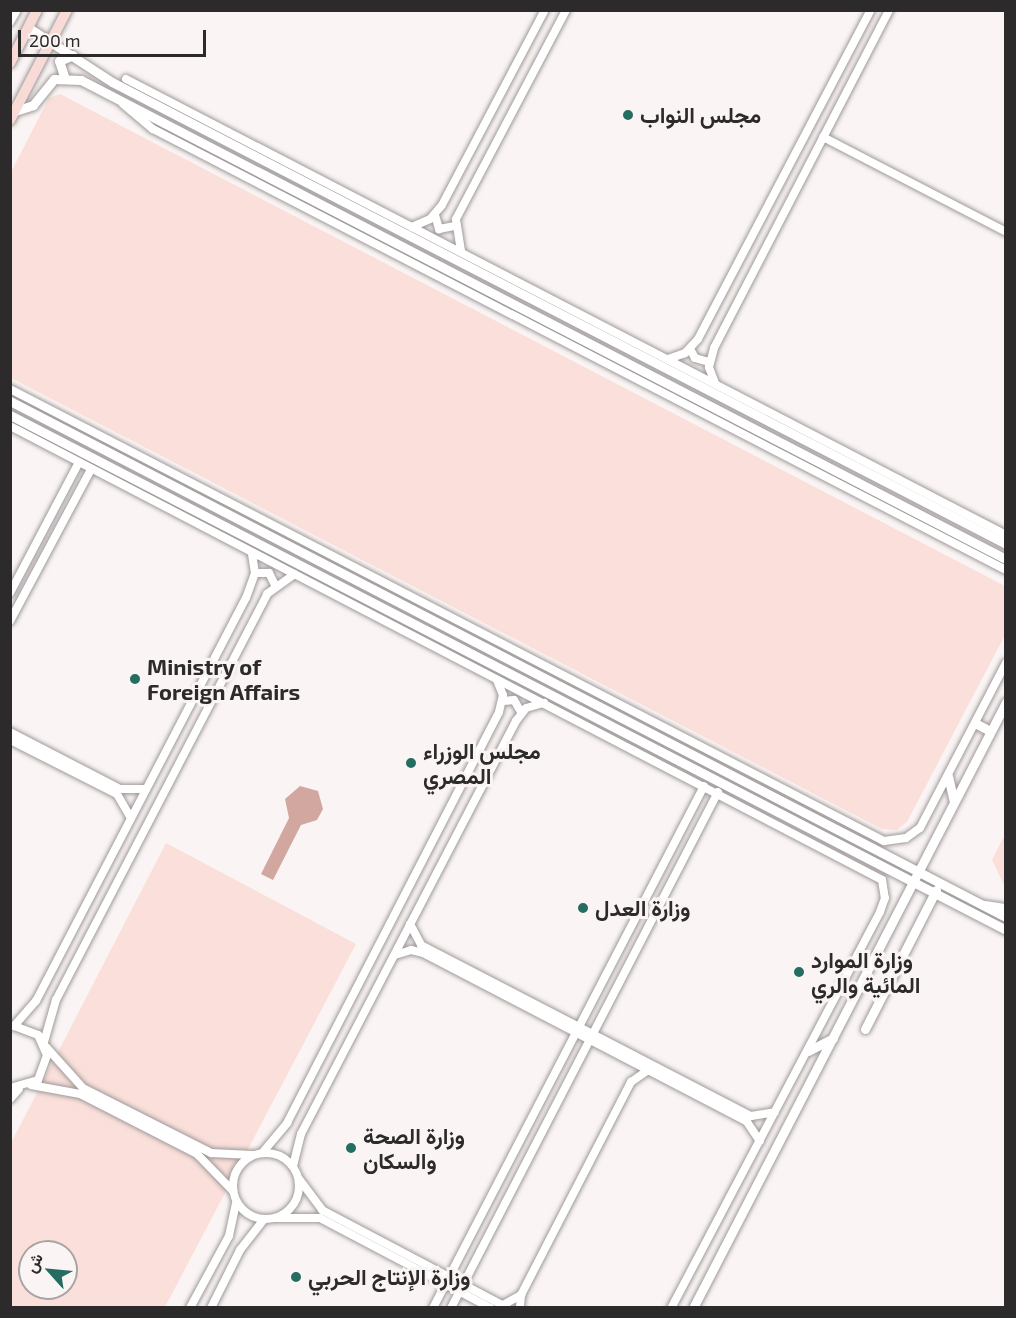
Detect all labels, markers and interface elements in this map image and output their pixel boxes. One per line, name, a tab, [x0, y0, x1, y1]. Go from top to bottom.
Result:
scale bar	[21, 18, 208, 56]
text: 200 m	[29, 29, 81, 51]
place label: مجلس النواب	[640, 102, 761, 128]
marker: مجلس النواب	[621, 108, 635, 122]
place label: Ministry of Foreign Affairs	[147, 653, 301, 704]
marker: Ministry of Foreign Affairs	[128, 672, 142, 686]
place label: مجلس الوزراء المصري	[423, 737, 541, 788]
marker: مجلس الوزراء المصري	[404, 756, 418, 770]
place label: وزارة العدل	[595, 895, 690, 921]
marker: وزارة العدل	[576, 901, 590, 915]
place label: وزارة الموارد المائية والري	[811, 946, 921, 998]
marker: وزارة الموارد المائية والري	[792, 965, 806, 979]
place label: وزارة الصحة والسكان	[363, 1122, 465, 1174]
marker: وزارة الصحة والسكان	[344, 1141, 358, 1155]
north arrow	[18, 1240, 78, 1300]
text: ش	[20, 1250, 46, 1275]
place label: وزارة الإنتاج الحربي	[308, 1264, 470, 1290]
marker: وزارة الإنتاج الحربي	[289, 1270, 303, 1284]

